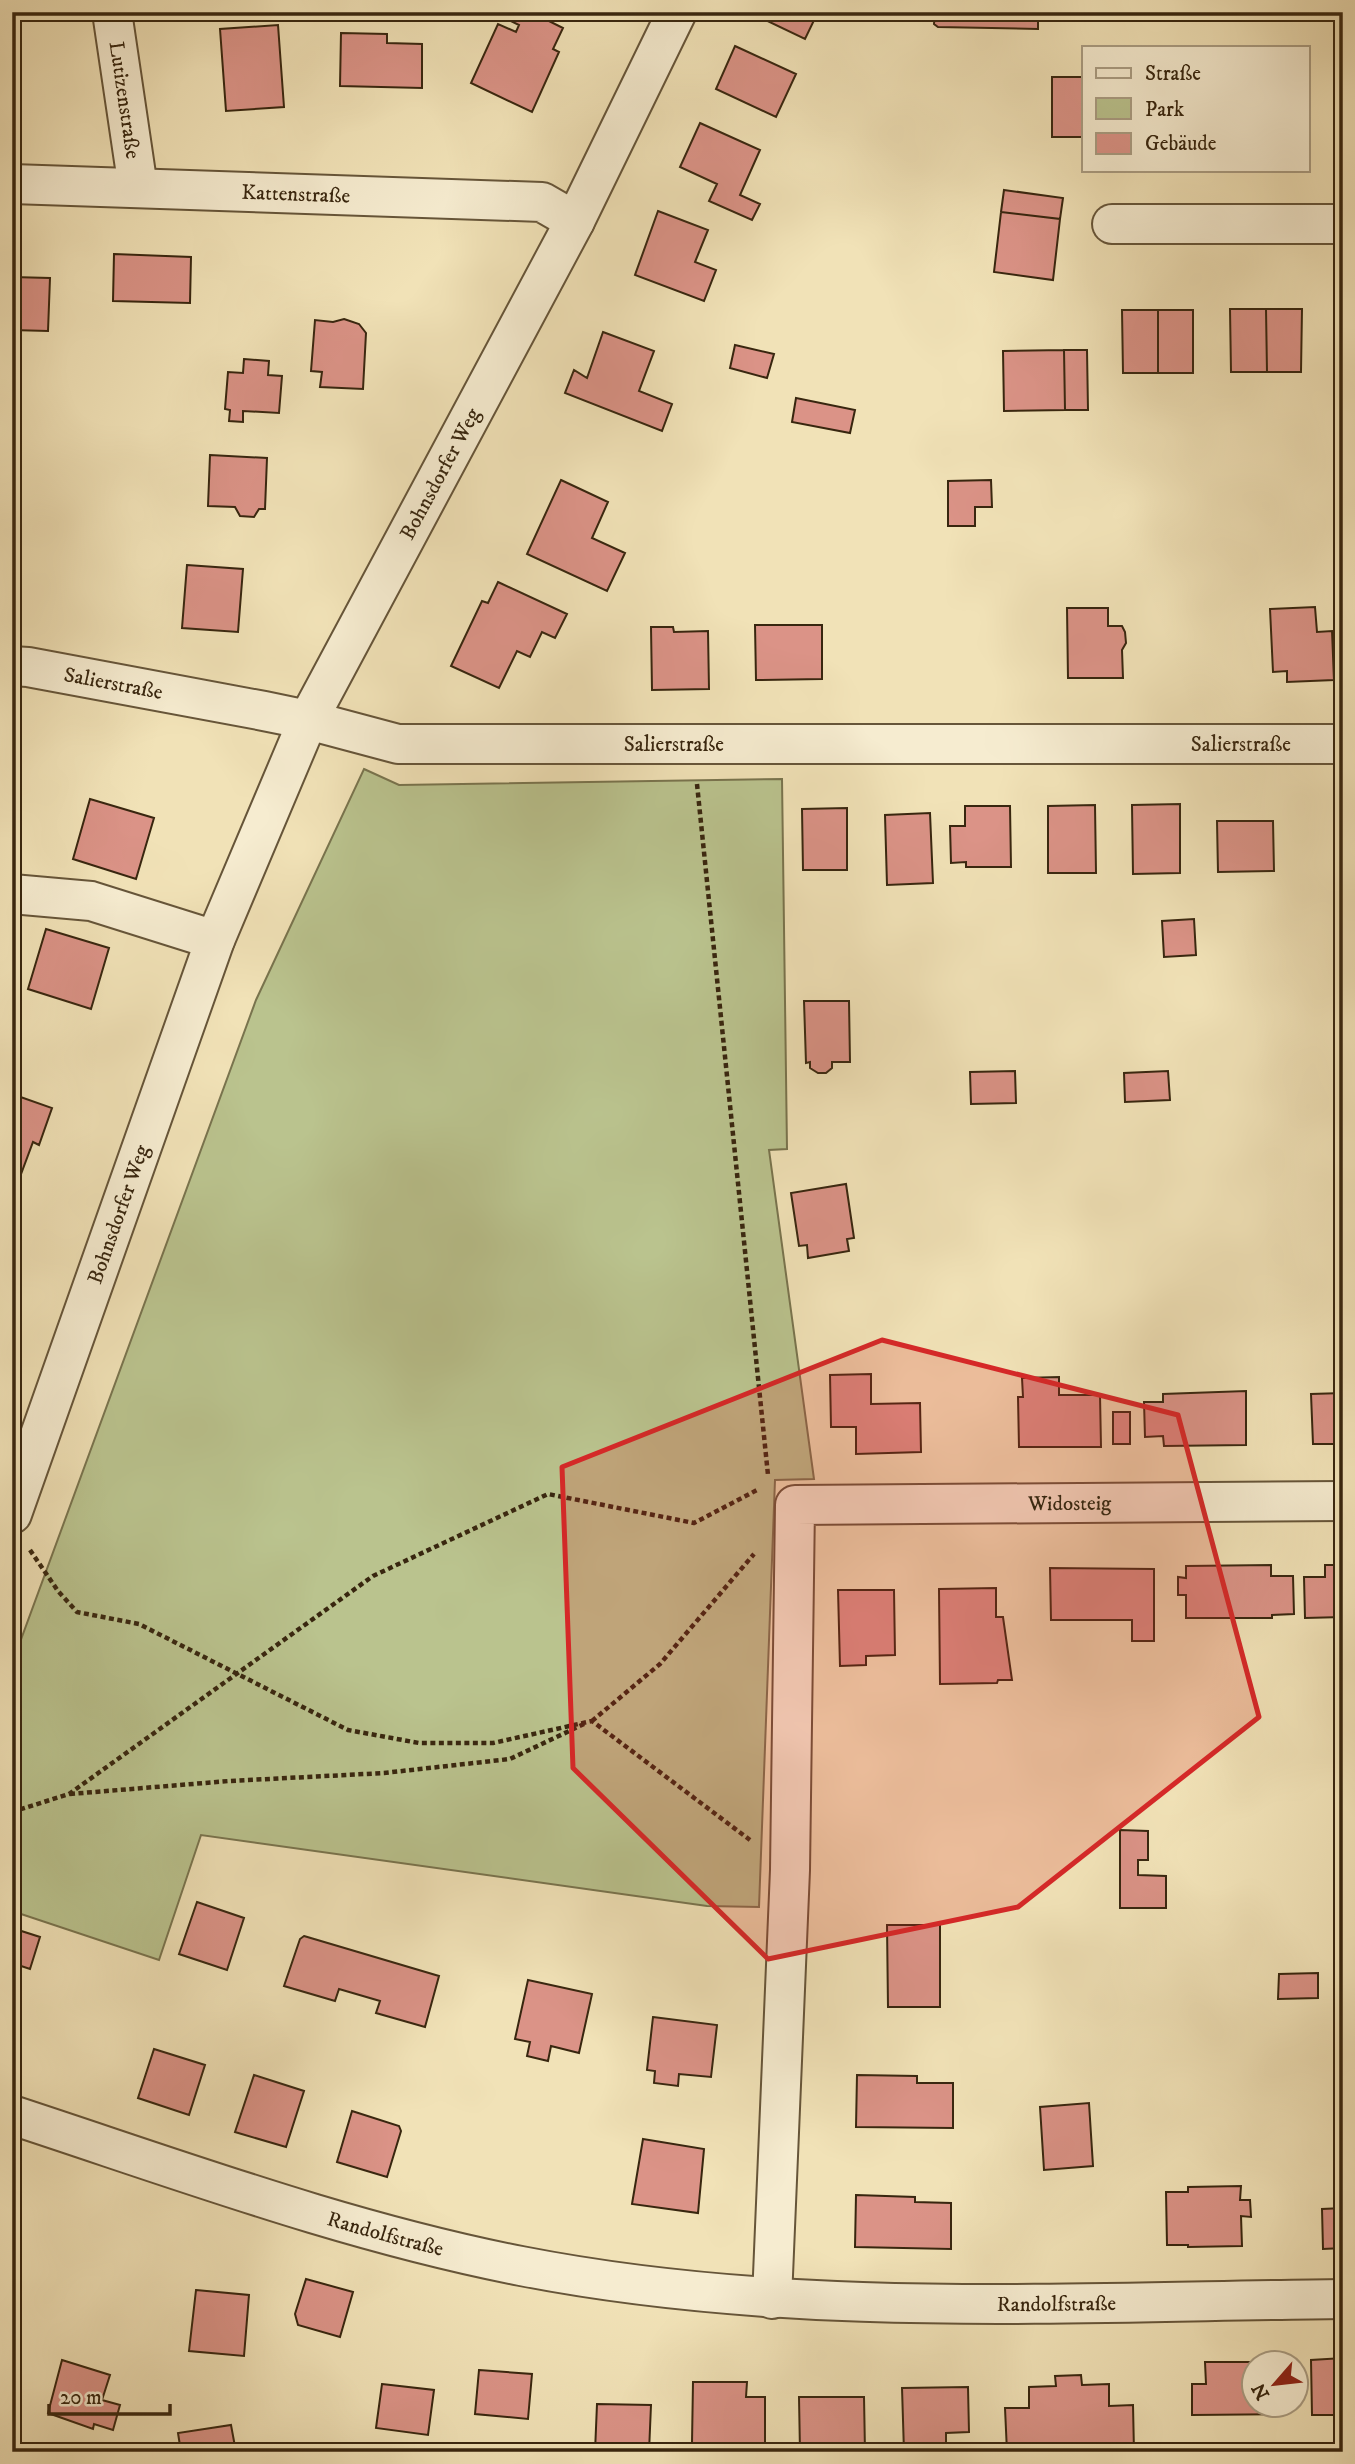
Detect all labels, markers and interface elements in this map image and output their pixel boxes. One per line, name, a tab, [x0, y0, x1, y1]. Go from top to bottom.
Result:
street label: Lutizenstraße	[103, 40, 146, 161]
legend	[1082, 46, 1310, 172]
text: Straße	[1145, 61, 1201, 87]
text: Park	[1145, 97, 1185, 123]
text: Gebäude	[1145, 131, 1217, 157]
street label: Kattenstraße	[241, 180, 351, 209]
street label: Bohnsdorfer Weg	[395, 403, 487, 545]
street label: Salierstraße	[62, 662, 165, 706]
street label: Salierstraße	[624, 732, 724, 758]
street label: Salierstraße	[1191, 732, 1291, 758]
street label: Bohnsdorfer Weg	[82, 1141, 156, 1288]
street label: Widosteig	[1027, 1491, 1112, 1517]
street label: Randolfstraße	[324, 2206, 446, 2263]
street label: Randolfstraße	[997, 2291, 1117, 2318]
north arrow	[1240, 2348, 1310, 2418]
scale bar	[49, 2373, 170, 2417]
text: N	[1247, 2379, 1275, 2404]
text: 20 m	[60, 2385, 102, 2411]

